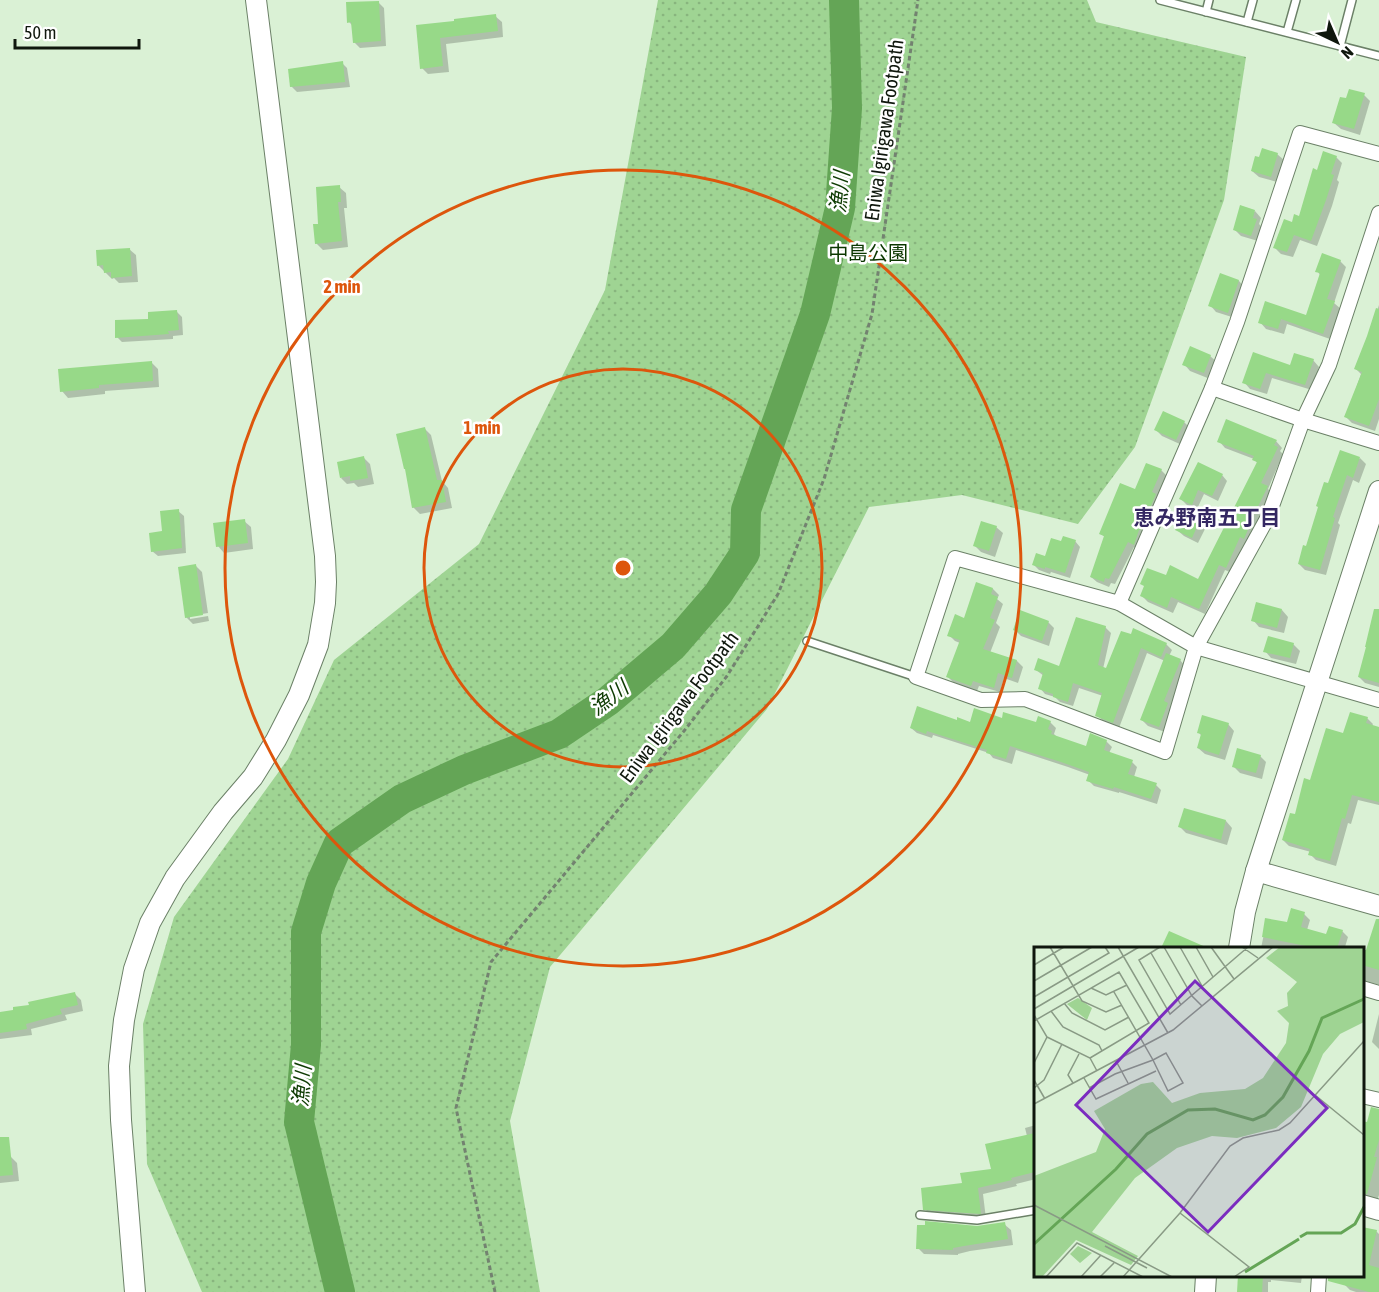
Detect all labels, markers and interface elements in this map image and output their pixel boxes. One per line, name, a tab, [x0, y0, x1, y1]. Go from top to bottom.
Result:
scale bar	[15, 12, 140, 50]
north arrow	[1307, 12, 1367, 72]
text: 50 m	[24, 22, 56, 43]
street label: Eniwa Igirigawa Footpath	[859, 38, 908, 222]
text: N	[1338, 43, 1357, 63]
water label: 漁川	[825, 168, 853, 214]
park label: 中島公園	[828, 241, 908, 264]
text: 2 min	[324, 276, 361, 297]
text: 1 min	[464, 417, 501, 438]
district label: 恵み野南五丁目	[1134, 505, 1281, 529]
centre of rings	[613, 558, 633, 578]
street label: Eniwa Igirigawa Footpath	[614, 627, 743, 787]
water label: 漁川	[584, 674, 634, 719]
inset map	[1034, 947, 1364, 1277]
water label: 漁川	[287, 1062, 315, 1108]

